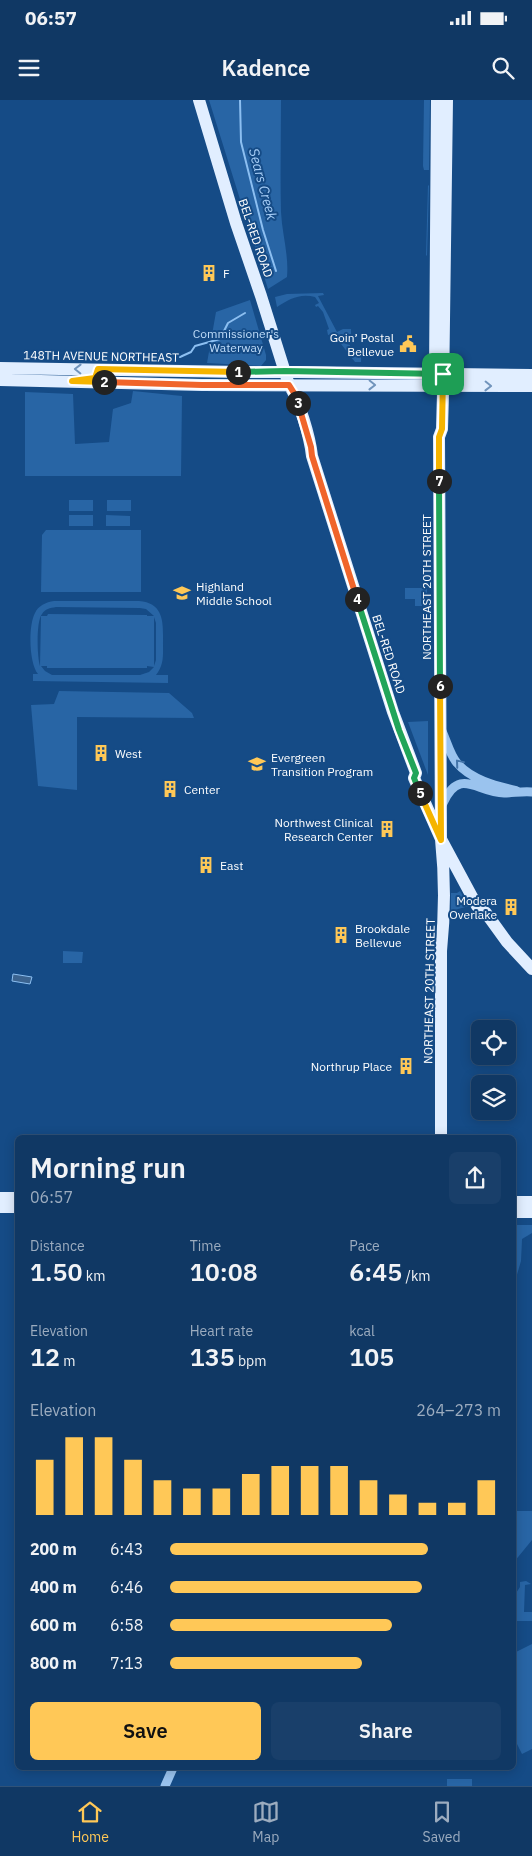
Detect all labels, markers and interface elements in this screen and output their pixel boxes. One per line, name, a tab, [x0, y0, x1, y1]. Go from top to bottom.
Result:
text: 06:57	[25, 6, 77, 30]
text: Kadence	[222, 53, 310, 82]
icon: menu	[15, 54, 43, 82]
icon: search	[489, 54, 517, 82]
water label: Sears Creek	[245, 146, 281, 222]
street label: BEL-RED ROAD	[236, 197, 276, 279]
building icon: F	[199, 263, 219, 283]
place label: F	[223, 266, 230, 281]
park label: Commissioner's Waterway	[193, 326, 279, 355]
place label: Goin’ Postal Bellevue	[330, 330, 394, 359]
public building icon: Goin’ Postal Bellevue	[398, 334, 418, 354]
street label: 148TH AVENUE NORTHEAST	[23, 347, 179, 365]
pin	[422, 353, 464, 395]
pin: 1	[226, 360, 250, 384]
icon: arrive	[429, 360, 457, 388]
one-way arrow	[74, 363, 82, 374]
text: 1	[234, 363, 243, 381]
pin: 2	[92, 370, 116, 394]
text: 2	[100, 373, 109, 391]
one-way arrow	[368, 380, 376, 390]
one-way arrow	[484, 381, 492, 391]
pin: 3	[286, 390, 310, 416]
text: 3	[294, 394, 303, 412]
pin: 7	[426, 468, 452, 494]
text: 7	[435, 472, 444, 490]
street label: NORTHEAST 20TH STREET	[419, 514, 434, 660]
place label: Highland Middle School	[196, 579, 272, 608]
school or university icon: Highland Middle School	[172, 583, 192, 603]
pin: 4	[344, 586, 370, 612]
text: 4	[353, 590, 362, 608]
street label: BEL-RED ROAD	[369, 613, 409, 695]
pin: 6	[428, 674, 452, 698]
text: 6	[436, 677, 445, 695]
building icon: West	[91, 743, 111, 763]
place label: West	[115, 746, 142, 761]
place label: Evergreen Transition Program	[271, 750, 373, 779]
school or university icon: Evergreen Transition Program	[247, 754, 267, 774]
one-way arrow	[455, 760, 464, 769]
building icon: Center	[160, 779, 180, 799]
pin: 5	[408, 780, 432, 806]
place label: Center	[184, 782, 221, 797]
text: 5	[416, 784, 425, 802]
place label: Northwest Clinical Research Center	[275, 815, 374, 844]
building icon: Northwest Clinical Research Center	[377, 819, 397, 839]
building icon: East	[196, 855, 216, 875]
place label: East	[220, 858, 243, 873]
place label: Modera Overlake	[449, 893, 498, 922]
building icon: Modera Overlake	[501, 897, 521, 917]
street label: NORTHEAST 20TH STREET	[420, 918, 438, 1064]
place label: Brookdale Bellevue	[355, 921, 410, 950]
building icon: Brookdale Bellevue	[331, 925, 351, 945]
map controls	[471, 1020, 516, 1120]
button: locate	[471, 1020, 516, 1065]
building icon: Northrup Place	[396, 1056, 416, 1076]
place label: Northrup Place	[311, 1059, 392, 1074]
button: layers	[471, 1075, 516, 1120]
text: Morning run	[30, 1149, 186, 1186]
button: share	[449, 1152, 501, 1204]
text: 06:57	[30, 1187, 73, 1207]
text: Distance	[30, 1237, 85, 1255]
text: Time	[190, 1237, 221, 1255]
text: Pace	[349, 1237, 380, 1255]
text: 1.50	[30, 1255, 82, 1288]
text: 10:08	[190, 1255, 258, 1288]
text: 6:45	[349, 1255, 402, 1288]
text: km	[82, 1267, 105, 1285]
text: /km	[402, 1267, 431, 1285]
text: Elevation	[30, 1322, 88, 1340]
text: Heart rate	[190, 1322, 253, 1340]
text: kcal	[349, 1322, 375, 1340]
text: 12	[30, 1340, 60, 1373]
text: 135	[190, 1340, 235, 1373]
text: 105	[349, 1340, 394, 1373]
text: m	[60, 1352, 76, 1370]
text: bpm	[235, 1352, 266, 1370]
text: Elevation	[30, 1400, 96, 1420]
text: 264–273 m	[416, 1400, 501, 1420]
text: 200 m	[30, 1539, 77, 1559]
text: 6:43	[110, 1539, 143, 1559]
text: 400 m	[30, 1577, 77, 1597]
text: 6:46	[110, 1577, 143, 1597]
text: 600 m	[30, 1615, 77, 1635]
text: 6:58	[110, 1615, 143, 1635]
text: 800 m	[30, 1653, 77, 1673]
text: 7:13	[110, 1653, 143, 1673]
button: Save	[30, 1702, 261, 1760]
button: Share	[271, 1702, 501, 1760]
tab: Home	[71, 1798, 109, 1846]
tab: Map	[252, 1798, 280, 1846]
tab: Saved	[423, 1798, 461, 1846]

